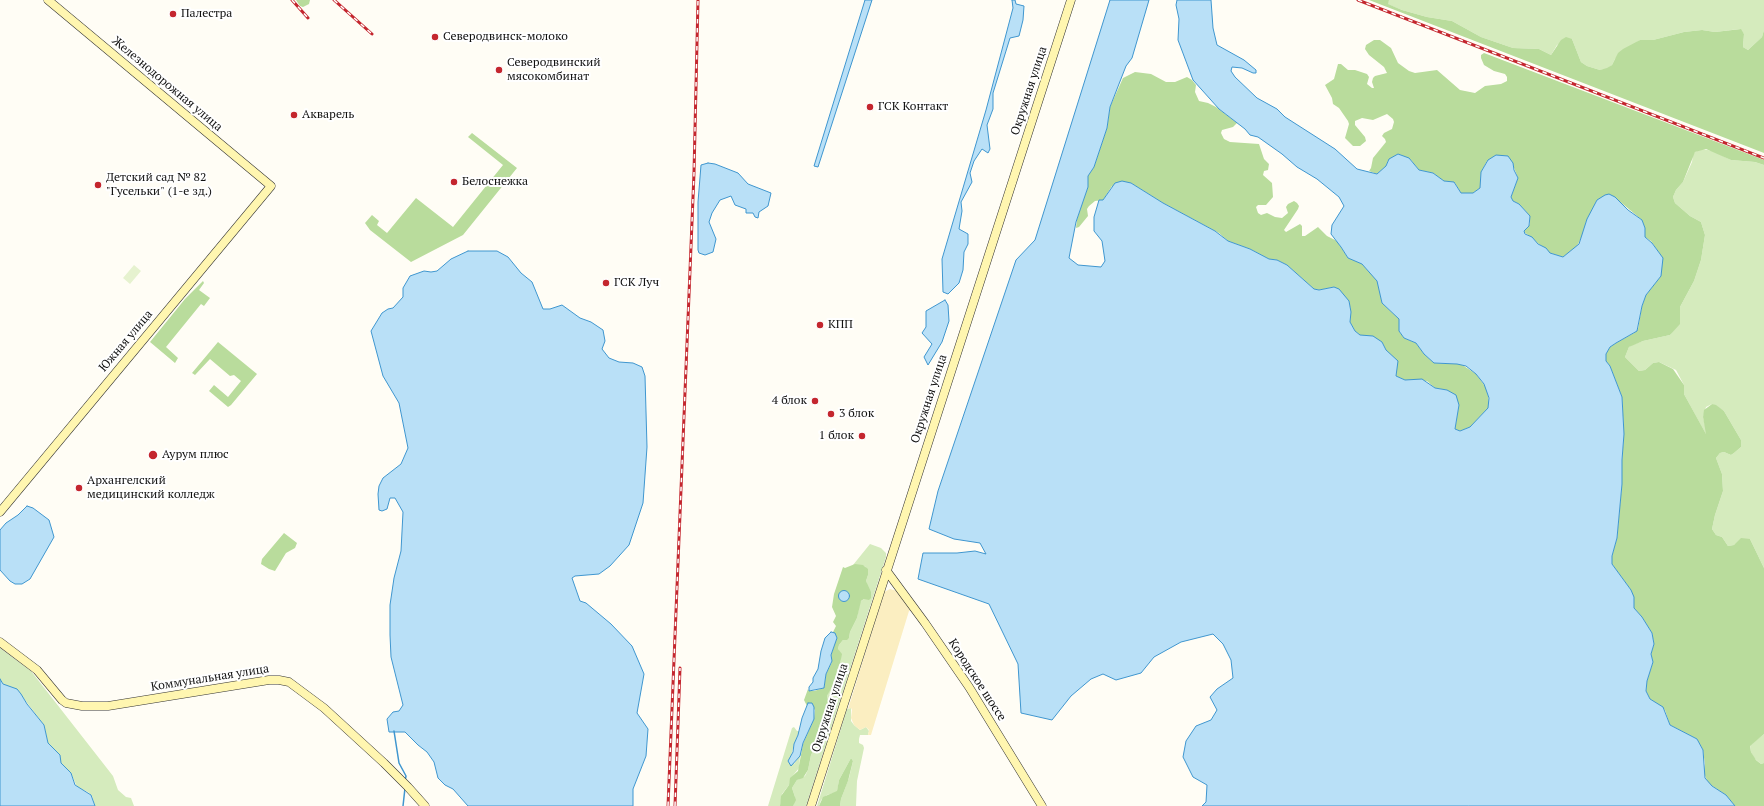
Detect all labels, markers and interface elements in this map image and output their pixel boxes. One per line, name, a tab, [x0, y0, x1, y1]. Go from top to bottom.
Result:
place label: Палестра	[181, 7, 232, 21]
marker: Палестра	[168, 9, 178, 19]
place label: Северодвинск-молоко	[443, 30, 568, 44]
marker: Северодвинск-молоко	[430, 32, 440, 42]
street label: Железнодорожная улица	[109, 34, 225, 134]
street label: Окружная улица	[1008, 45, 1050, 137]
place label: Северодвинский мясокомбинат	[507, 56, 601, 84]
marker: Северодвинский мясокомбинат	[494, 65, 504, 75]
place label: ГСК Контакт	[878, 100, 948, 114]
marker: ГСК Контакт	[865, 102, 875, 112]
place label: Акварель	[302, 108, 354, 122]
marker: Акварель	[289, 110, 299, 120]
place label: Детский сад № 82 "Гусельки" (1-е зд.)	[106, 171, 212, 199]
place label: Белоснежка	[462, 175, 528, 189]
marker: Белоснежка	[449, 177, 459, 187]
marker: Детский сад № 82 "Гусельки" (1-е зд.)	[93, 180, 103, 190]
place label: ГСК Луч	[614, 276, 659, 290]
marker: ГСК Луч	[601, 278, 611, 288]
street label: Южная улица	[96, 307, 156, 375]
place label: КПП	[828, 318, 853, 332]
marker: КПП	[815, 320, 825, 330]
street label: Окружная улица	[908, 353, 950, 445]
place label: 4 блок	[772, 394, 807, 408]
marker: 4 блок	[810, 396, 820, 406]
place label: 3 блок	[839, 407, 874, 421]
marker: 3 блок	[826, 409, 836, 419]
place label: 1 блок	[819, 429, 854, 443]
marker: 1 блок	[857, 431, 867, 441]
place label: Аурум плюс	[162, 448, 229, 462]
marker: Аурум плюс	[147, 449, 159, 461]
place label: Архангелский медицинский колледж	[87, 474, 215, 502]
marker: Архангелский медицинский колледж	[74, 483, 84, 493]
street label: Кородское шоссе	[945, 636, 1009, 724]
street label: Коммунальная улица	[150, 662, 270, 694]
street label: Окружная улица	[809, 662, 851, 754]

